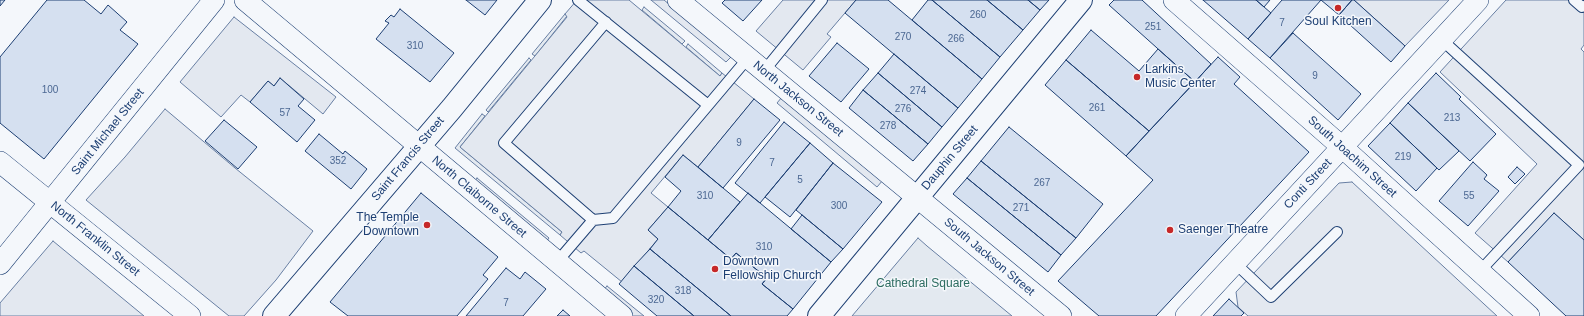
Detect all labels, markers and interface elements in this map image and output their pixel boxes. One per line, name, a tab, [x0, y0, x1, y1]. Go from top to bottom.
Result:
marker: Soul Kitchen	[1333, 3, 1343, 13]
house number: 260	[970, 9, 986, 21]
place label: Soul Kitchen	[1304, 15, 1372, 29]
house number: 7	[1279, 17, 1285, 29]
house number: 251	[1145, 21, 1161, 33]
house number: 270	[895, 31, 911, 43]
house number: 266	[948, 33, 964, 45]
house number: 310	[407, 40, 423, 52]
street label: North Jackson Street	[750, 58, 846, 140]
place label: Larkins Music Center	[1145, 63, 1216, 91]
house number: 9	[1312, 70, 1318, 82]
marker: Larkins Music Center	[1132, 72, 1142, 82]
house number: 100	[42, 84, 58, 96]
house number: 274	[910, 85, 926, 97]
street label: Saint Michael Street	[69, 86, 147, 178]
house number: 261	[1089, 102, 1105, 114]
house number: 276	[895, 103, 911, 115]
house number: 57	[279, 107, 291, 119]
house number: 213	[1444, 112, 1460, 124]
street label: South Joachim Street	[1305, 113, 1399, 201]
street label: Saint Francis Street	[369, 114, 447, 204]
house number: 278	[880, 120, 896, 132]
street label: Dauphin Street	[919, 123, 981, 193]
house number: 9	[736, 137, 742, 149]
house number: 219	[1395, 151, 1411, 163]
street label: North Claiborne Street	[429, 153, 529, 241]
house number: 352	[330, 155, 346, 167]
street label: Conti Street	[1281, 156, 1335, 212]
house number: 7	[769, 157, 775, 169]
house number: 5	[797, 174, 803, 186]
house number: 267	[1034, 177, 1050, 189]
house number: 310	[697, 190, 713, 202]
house number: 55	[1463, 190, 1475, 202]
street label: North Franklin Street	[47, 199, 143, 279]
house number: 300	[831, 200, 847, 212]
house number: 271	[1013, 202, 1029, 214]
place label: The Temple Downtown	[356, 211, 419, 239]
street label: South Jackson Street	[941, 215, 1037, 299]
marker: The Temple Downtown	[422, 220, 432, 230]
place label: Saenger Theatre	[1178, 223, 1268, 237]
marker: Saenger Theatre	[1165, 225, 1175, 235]
house number: 310	[756, 241, 772, 253]
place label: Downtown Fellowship Church	[723, 255, 822, 283]
marker: Downtown Fellowship Church	[710, 264, 720, 274]
park label: Cathedral Square	[876, 277, 970, 291]
house number: 318	[675, 285, 691, 297]
house number: 320	[648, 294, 664, 306]
house number: 7	[503, 297, 509, 309]

